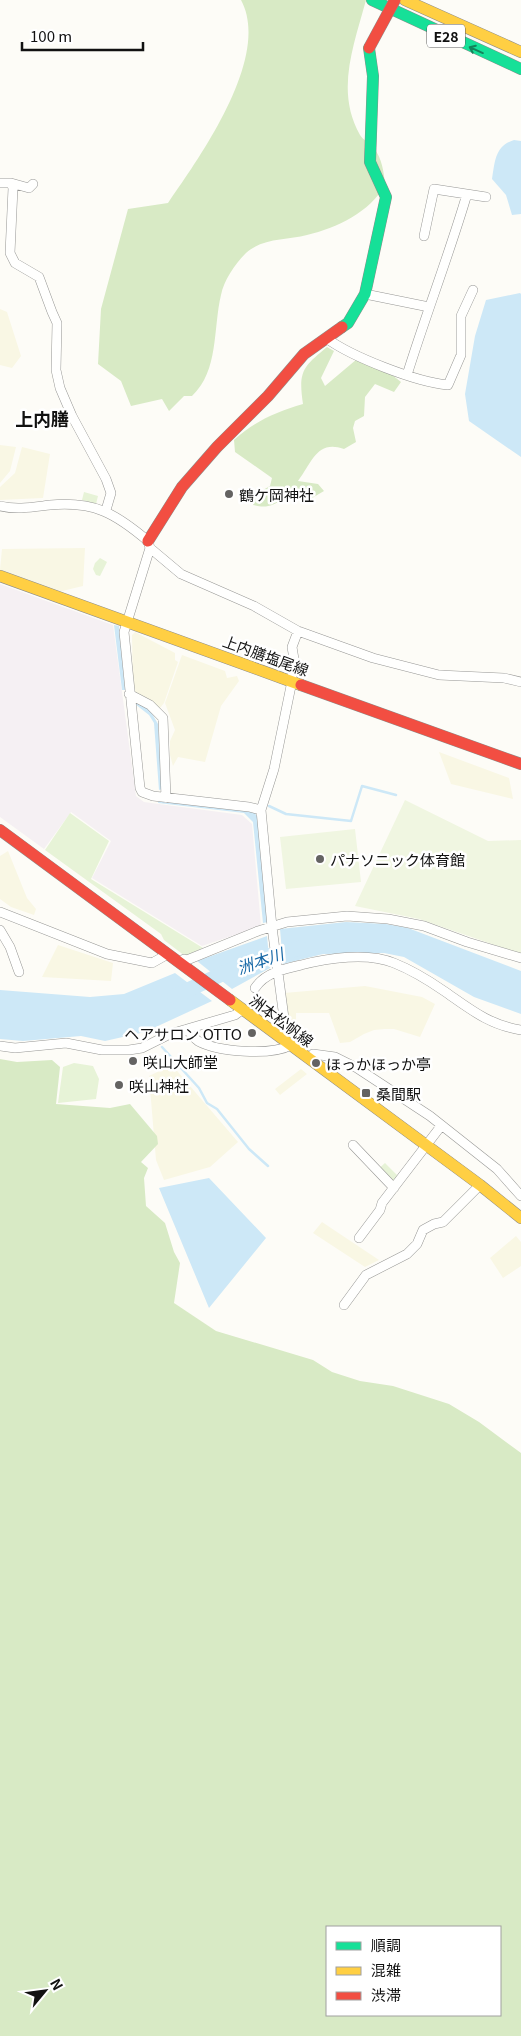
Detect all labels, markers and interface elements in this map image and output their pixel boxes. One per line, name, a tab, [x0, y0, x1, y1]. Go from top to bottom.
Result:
scale bar	[22, 20, 144, 52]
road number: E28	[427, 24, 465, 48]
text: 100 m	[30, 25, 72, 46]
one-way arrow	[469, 44, 484, 54]
district label: 上内膳	[15, 405, 69, 431]
place label: 鶴ケ岡神社	[239, 484, 314, 505]
marker: 鶴ケ岡神社	[223, 488, 235, 500]
street label: 上内膳塩尾線	[220, 630, 312, 680]
place label: パナソニック体育館	[330, 849, 465, 870]
marker: パナソニック体育館	[314, 853, 326, 865]
water label: 洲本川	[233, 940, 288, 979]
street label: 洲本松帆線	[246, 989, 318, 1051]
place label: ヘアサロン OTTO	[124, 1023, 242, 1044]
marker: ヘアサロン OTTO	[246, 1027, 258, 1039]
place label: 咲山大師堂	[143, 1051, 218, 1072]
place label: ほっかほっか亭	[326, 1053, 431, 1074]
marker: 咲山大師堂	[127, 1055, 139, 1067]
marker: ほっかほっか亭	[310, 1057, 322, 1069]
place label: 咲山神社	[129, 1075, 189, 1096]
marker: 咲山神社	[113, 1079, 125, 1091]
place label: 桑間駅	[376, 1083, 421, 1104]
marker: 桑間駅	[360, 1087, 372, 1099]
legend	[326, 1926, 501, 2016]
text: 順調	[371, 1934, 401, 1955]
text: 混雑	[371, 1959, 401, 1980]
north arrow	[20, 1966, 70, 2016]
text: N	[46, 1975, 69, 1994]
text: 渋滞	[371, 1984, 401, 2005]

